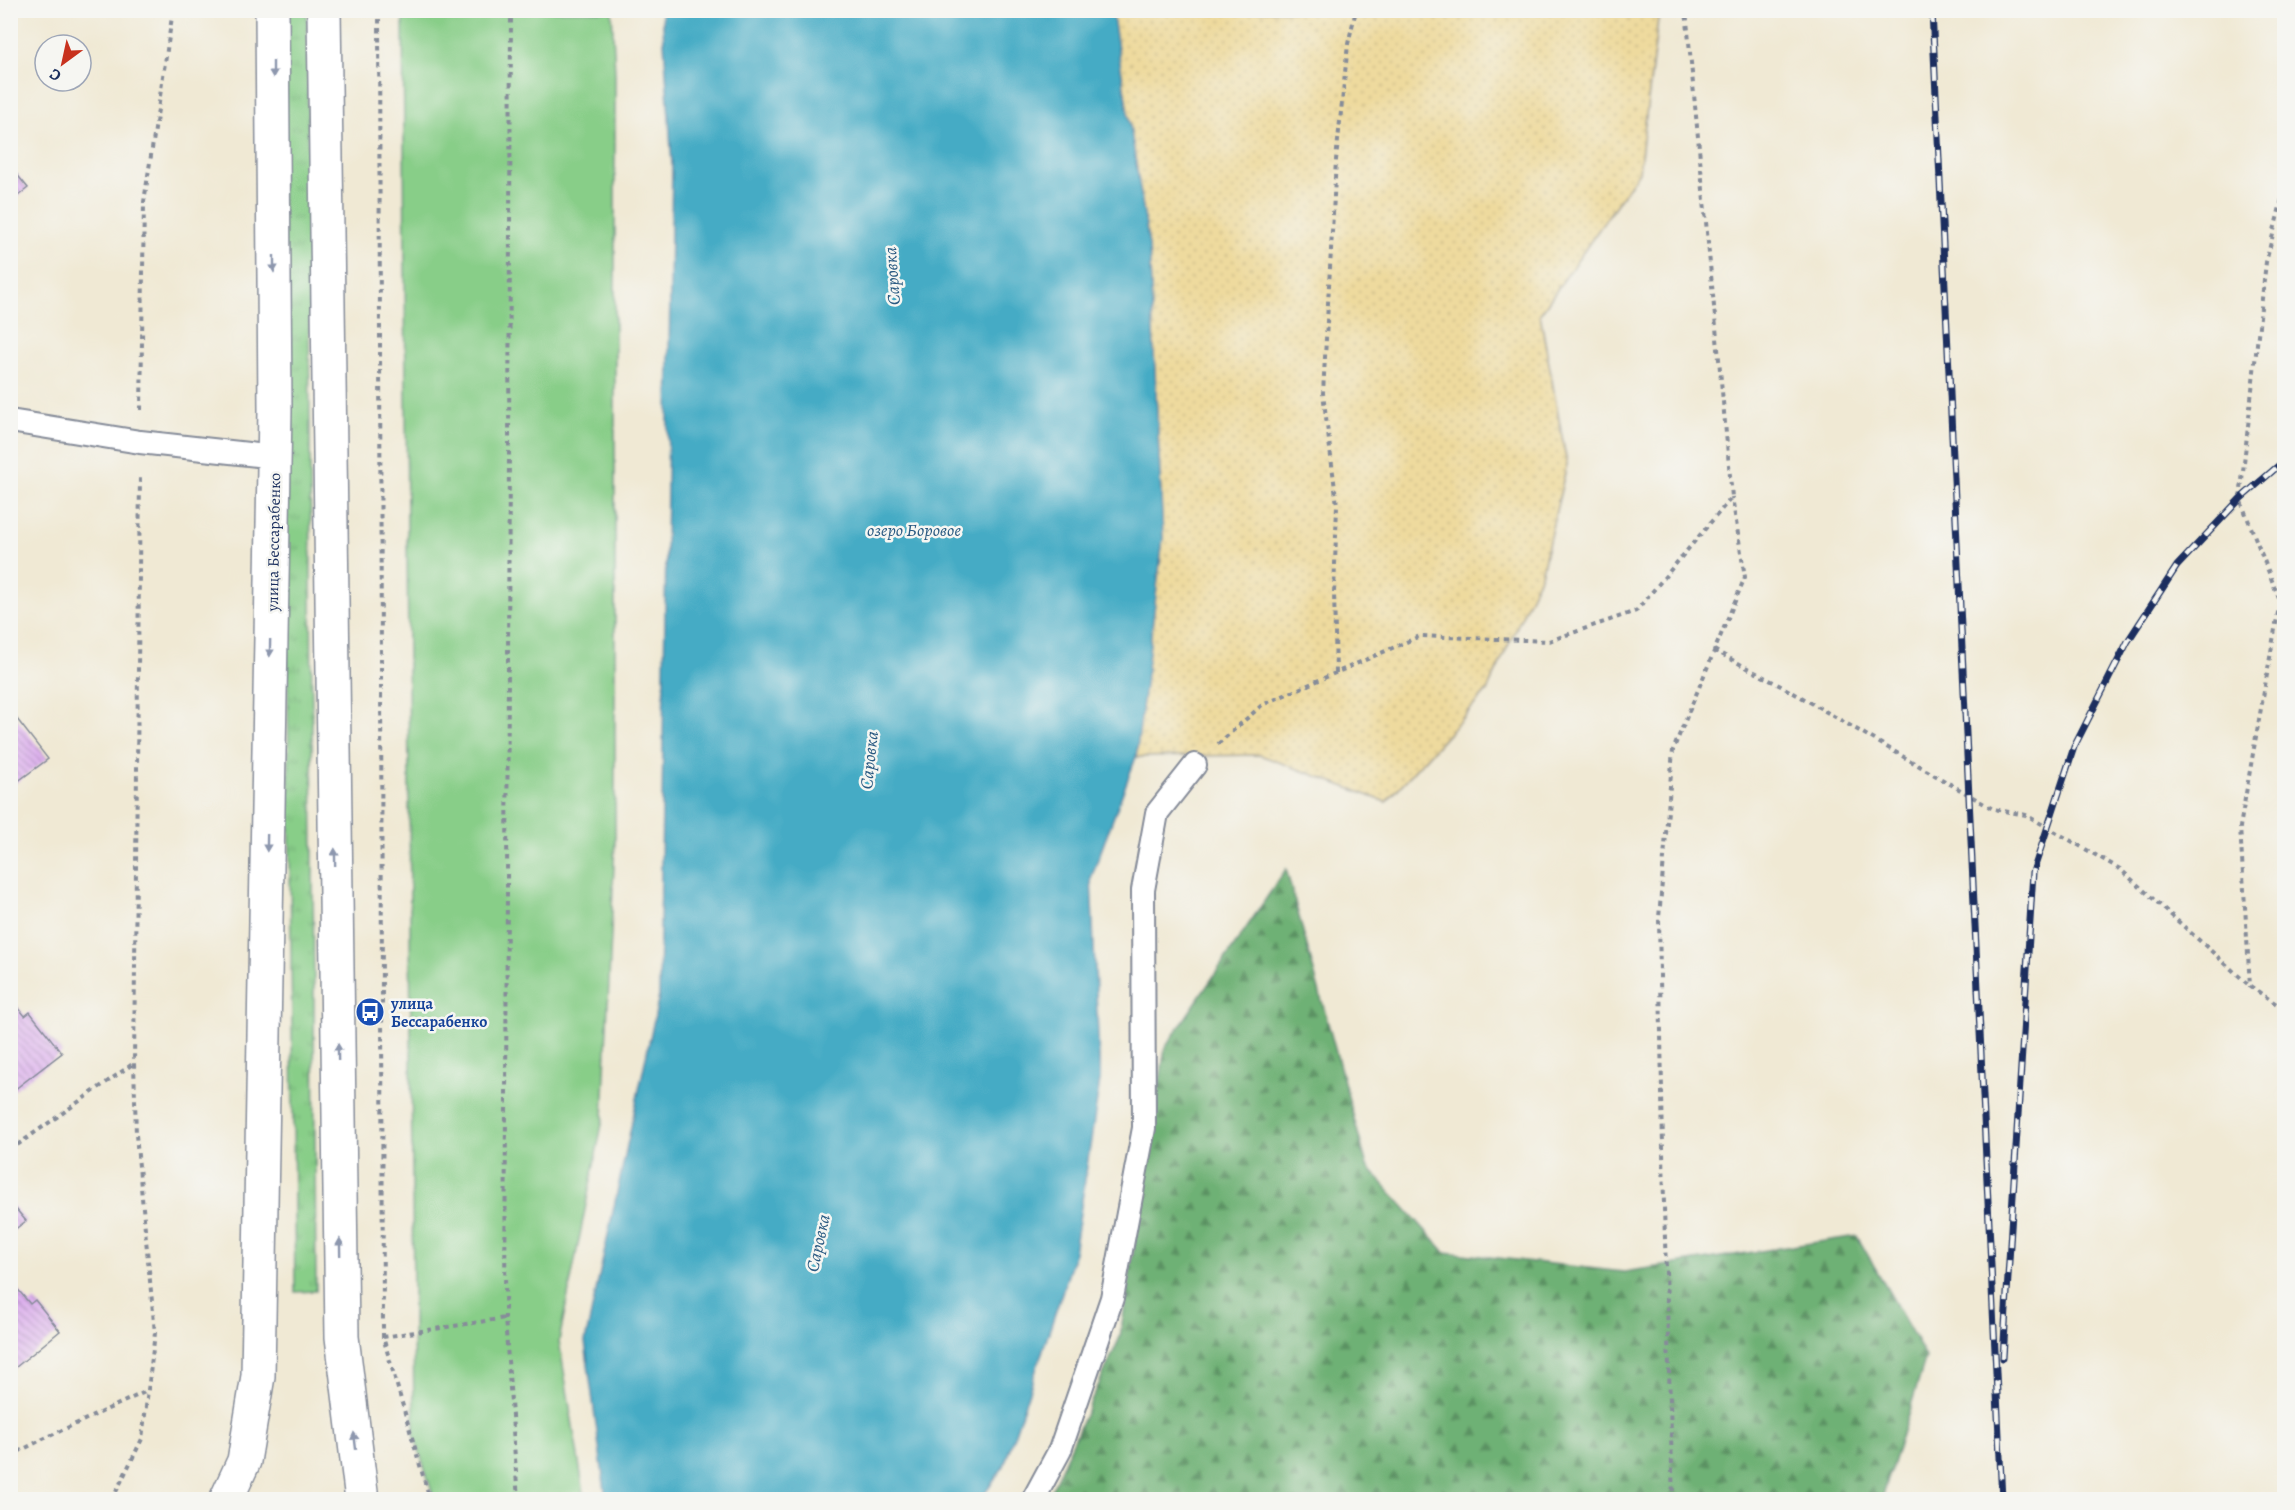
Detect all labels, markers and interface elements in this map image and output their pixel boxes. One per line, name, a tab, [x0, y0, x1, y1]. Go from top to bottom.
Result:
north arrow	[33, 33, 93, 93]
one-way arrow	[268, 59, 278, 78]
text: С	[45, 63, 66, 87]
water label: Саровка	[878, 246, 906, 306]
one-way arrow	[269, 254, 279, 273]
street label: улица Бессарабенко	[262, 473, 286, 612]
water label: озеро Боровое	[867, 518, 961, 542]
one-way arrow	[266, 638, 275, 657]
water label: Саровка	[854, 730, 884, 790]
one-way arrow	[262, 833, 272, 852]
one-way arrow	[330, 848, 340, 867]
place label: улица Бессарабенко	[390, 993, 487, 1033]
bus stop icon: улица Бессарабенко	[354, 996, 386, 1028]
one-way arrow	[333, 1043, 343, 1062]
water label: Саровка	[800, 1212, 836, 1274]
one-way arrow	[336, 1238, 345, 1257]
one-way arrow	[350, 1432, 359, 1451]

